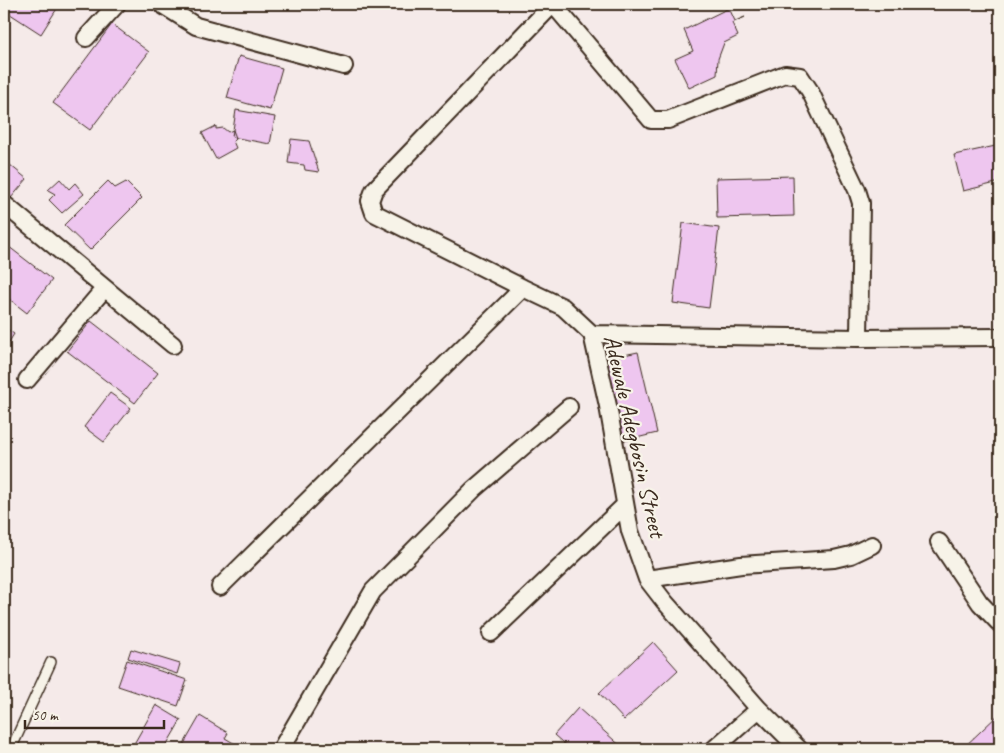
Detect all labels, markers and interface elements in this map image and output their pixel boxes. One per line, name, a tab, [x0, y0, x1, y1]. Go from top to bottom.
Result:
street label: Adewale Adegbosin Street	[597, 332, 673, 542]
scale bar	[25, 698, 164, 730]
text: 50 m	[32, 706, 59, 725]

